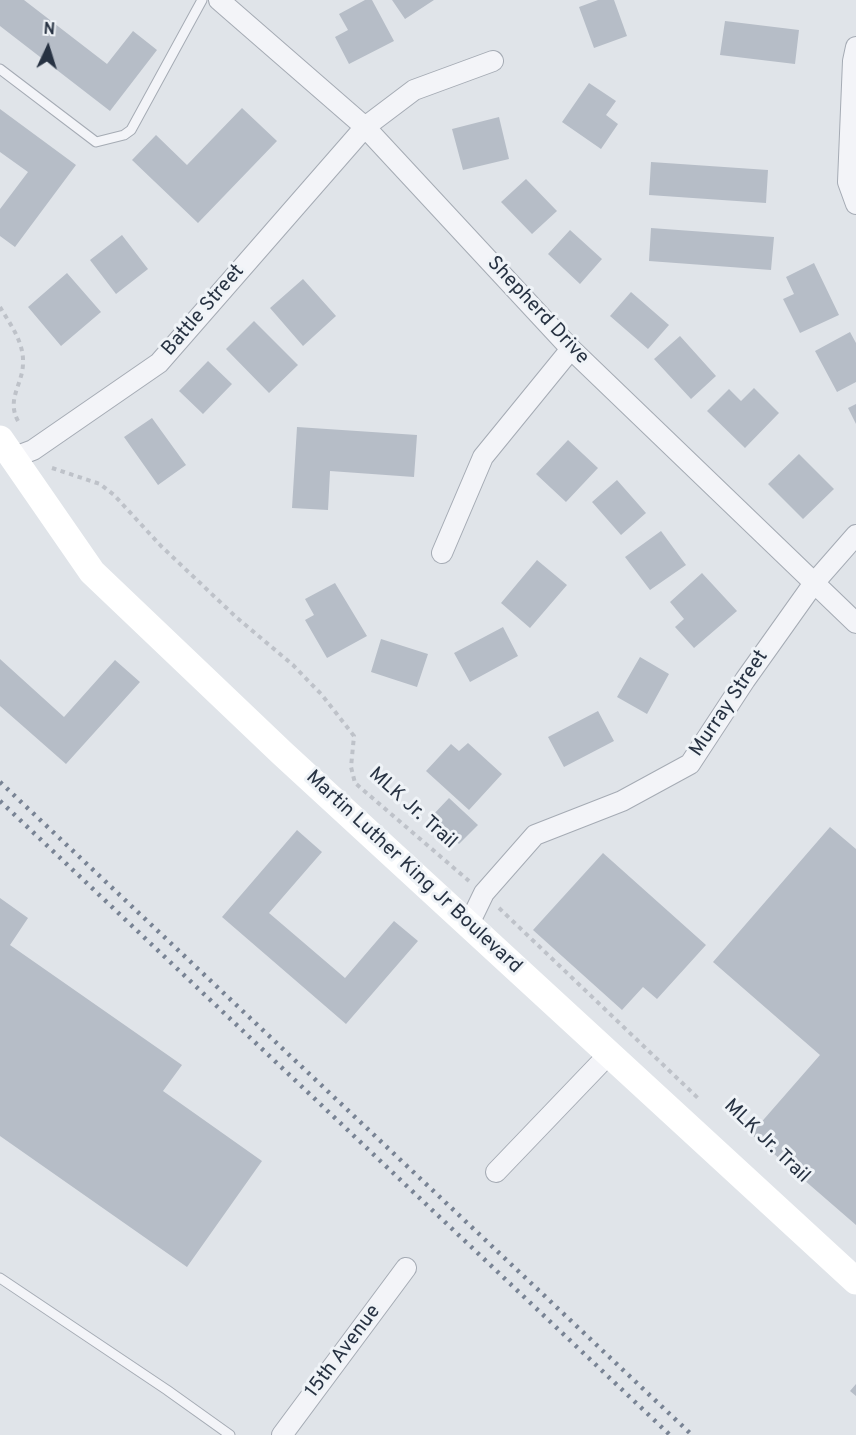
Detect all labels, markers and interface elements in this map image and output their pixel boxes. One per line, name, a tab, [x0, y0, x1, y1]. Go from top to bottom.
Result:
north arrow	[18, 18, 78, 78]
text: N	[43, 20, 56, 40]
street label: Shepherd Drive	[481, 252, 593, 370]
street label: Battle Street	[158, 260, 250, 362]
street label: Murray Street	[686, 646, 774, 762]
street label: MLK Jr. Trail	[363, 763, 461, 855]
street label: Martin Luther King Jr Boulevard	[300, 766, 526, 980]
street label: MLK Jr. Trail	[718, 1095, 814, 1189]
street label: 15th Avenue	[301, 1301, 387, 1403]

